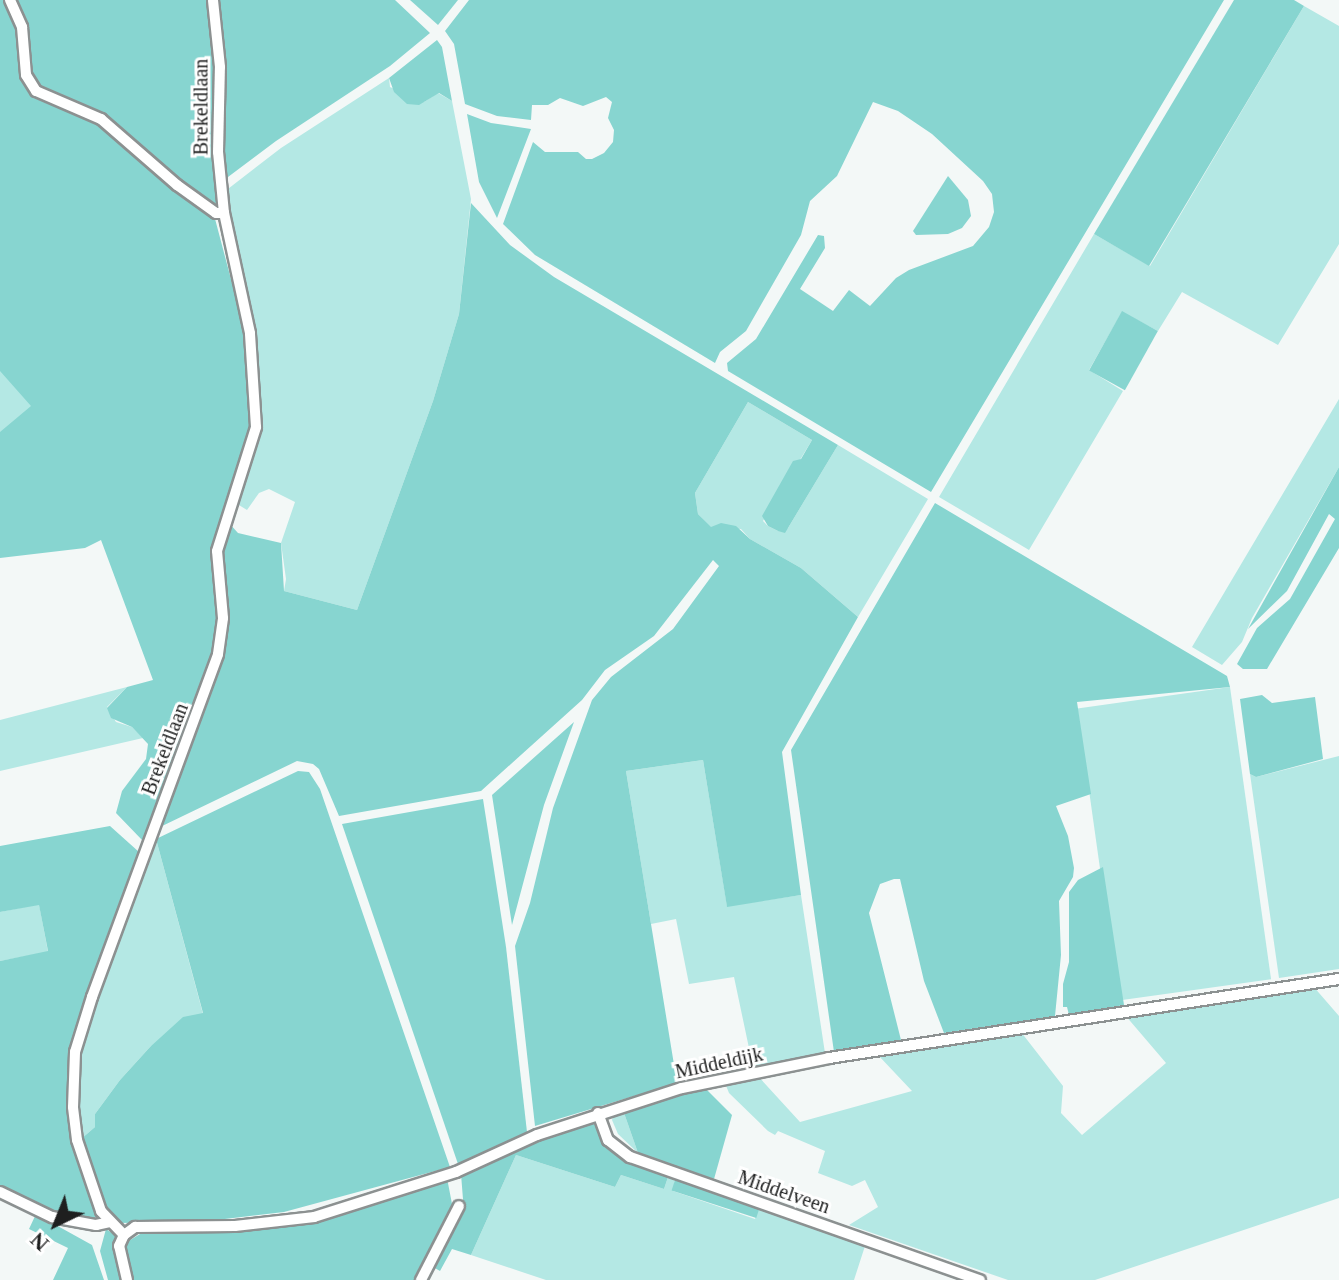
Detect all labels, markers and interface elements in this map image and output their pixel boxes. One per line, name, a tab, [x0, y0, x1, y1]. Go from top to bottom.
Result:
street label: Brekeldlaan	[189, 59, 213, 155]
street label: Brekeldlaan	[136, 700, 194, 798]
street label: Middeldijk	[673, 1042, 765, 1084]
street label: Middelveen	[735, 1165, 833, 1219]
north arrow	[16, 1184, 96, 1264]
text: N	[25, 1227, 54, 1256]

